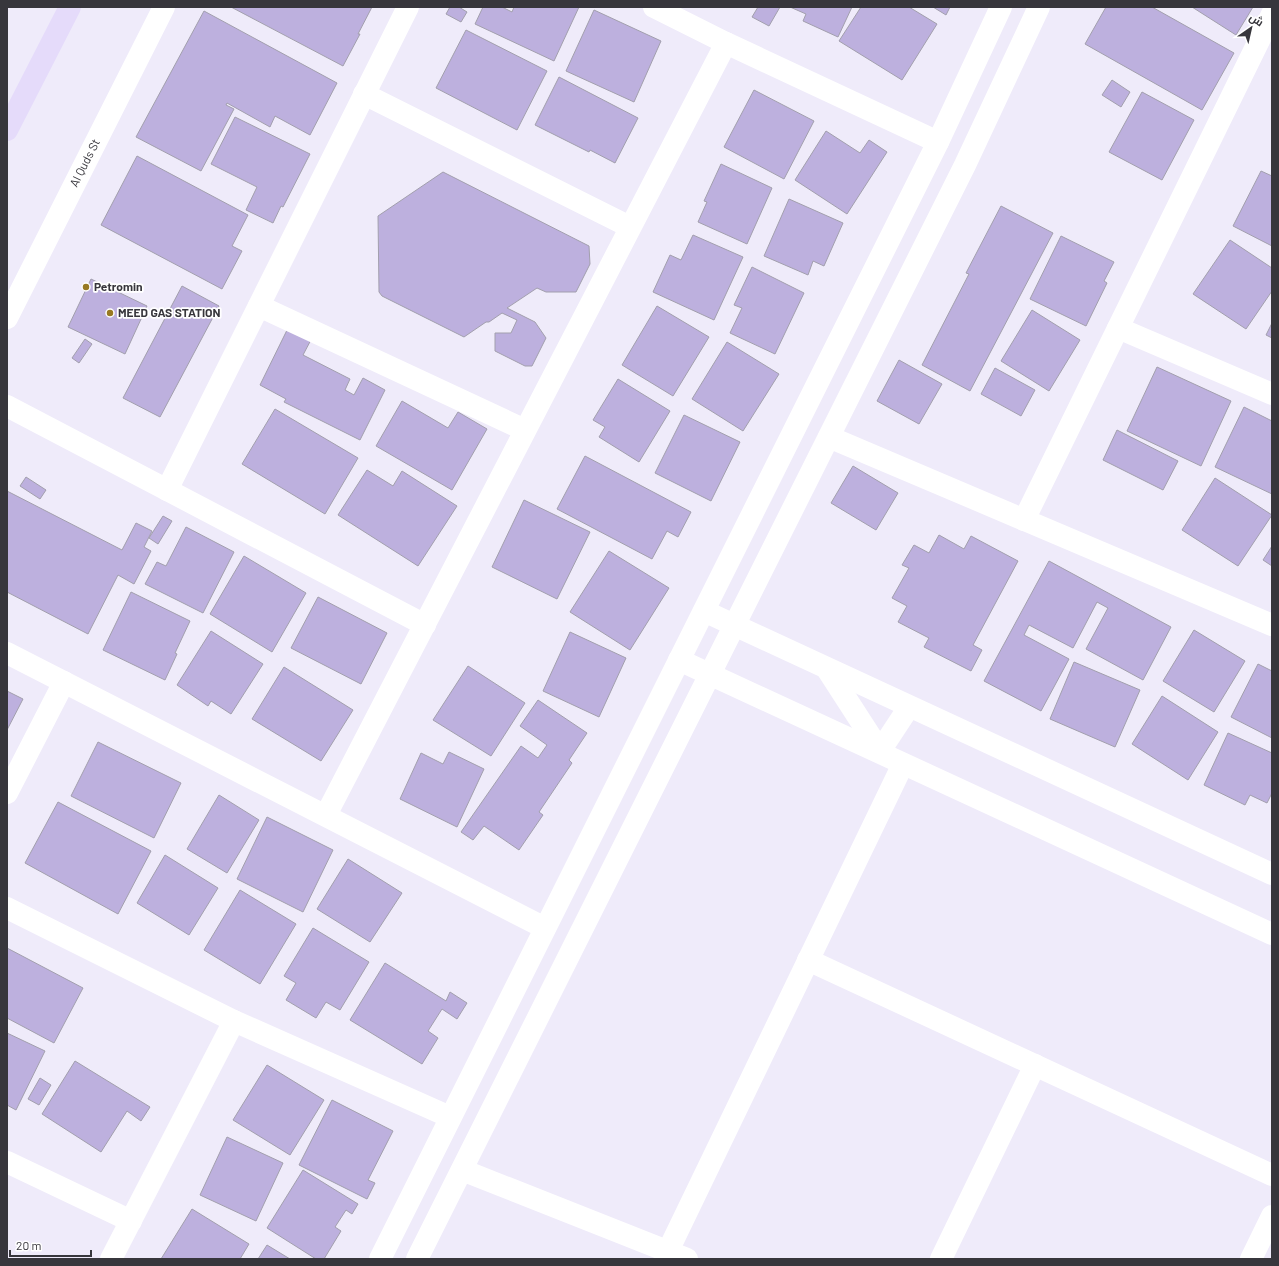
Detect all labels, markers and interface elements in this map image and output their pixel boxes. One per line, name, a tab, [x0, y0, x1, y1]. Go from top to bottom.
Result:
north arrow	[1231, 8, 1271, 48]
text: ش	[1247, 10, 1266, 29]
street label: Al Quds St	[66, 136, 102, 189]
place label: Petromin	[94, 279, 143, 293]
marker: Petromin	[81, 282, 91, 292]
place label: MEED GAS STATION	[118, 305, 221, 319]
marker: MEED GAS STATION	[105, 308, 115, 318]
scale bar	[10, 1232, 91, 1258]
text: 20 m	[16, 1238, 42, 1252]

